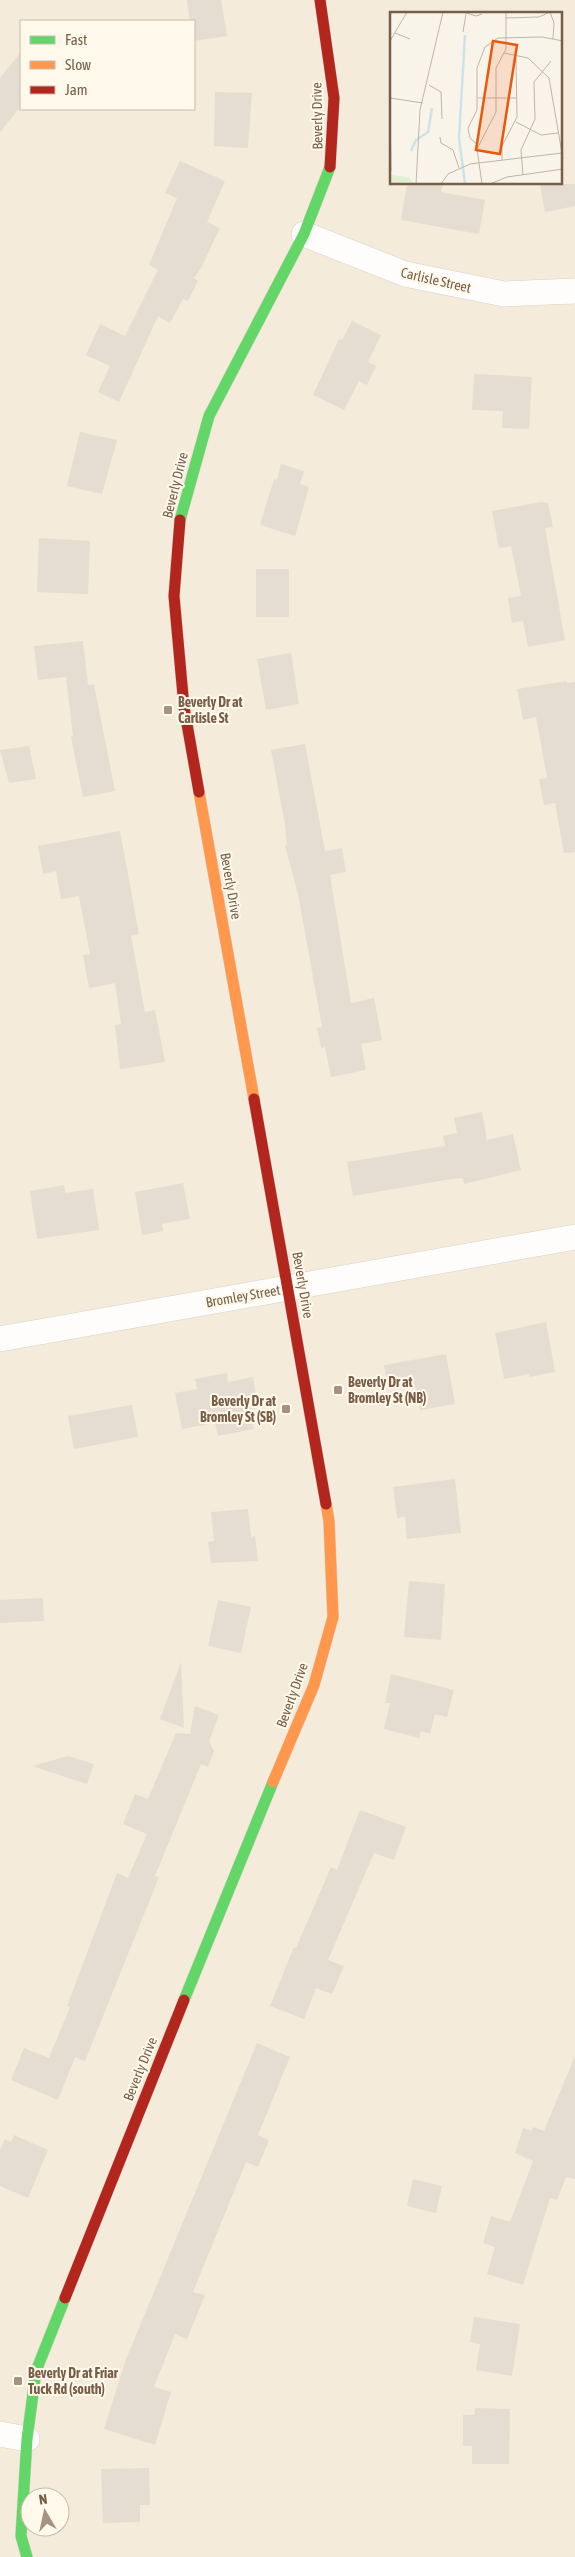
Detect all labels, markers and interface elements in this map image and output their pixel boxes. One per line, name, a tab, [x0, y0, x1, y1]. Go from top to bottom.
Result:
inset map	[390, 12, 562, 185]
legend	[20, 20, 195, 110]
text: Fast	[65, 31, 87, 48]
text: Slow	[65, 56, 91, 73]
text: Jam	[65, 81, 88, 98]
street label: Beverly Drive	[308, 82, 326, 150]
street label: Carlisle Street	[399, 264, 473, 296]
street label: Beverly Drive	[159, 450, 191, 520]
place label: Beverly Dr at Carlisle St	[178, 694, 243, 726]
marker: Beverly Dr at Carlisle St	[162, 704, 174, 716]
street label: Beverly Drive	[217, 851, 245, 921]
street label: Beverly Drive	[289, 1250, 317, 1320]
street label: Bromley Street	[204, 1282, 282, 1310]
place label: Beverly Dr at Bromley St (NB)	[348, 1374, 426, 1406]
marker: Beverly Dr at Bromley St (NB)	[332, 1384, 344, 1396]
place label: Beverly Dr at Bromley St (SB)	[200, 1393, 276, 1425]
marker: Beverly Dr at Bromley St (SB)	[280, 1403, 292, 1415]
street label: Beverly Drive	[273, 1661, 311, 1729]
street label: Beverly Drive	[120, 2035, 160, 2103]
place label: Beverly Dr at Friar Tuck Rd (south)	[28, 2365, 119, 2397]
marker: Beverly Dr at Friar Tuck Rd (south)	[12, 2375, 24, 2387]
north arrow	[20, 2487, 70, 2537]
text: N	[38, 2491, 48, 2508]

